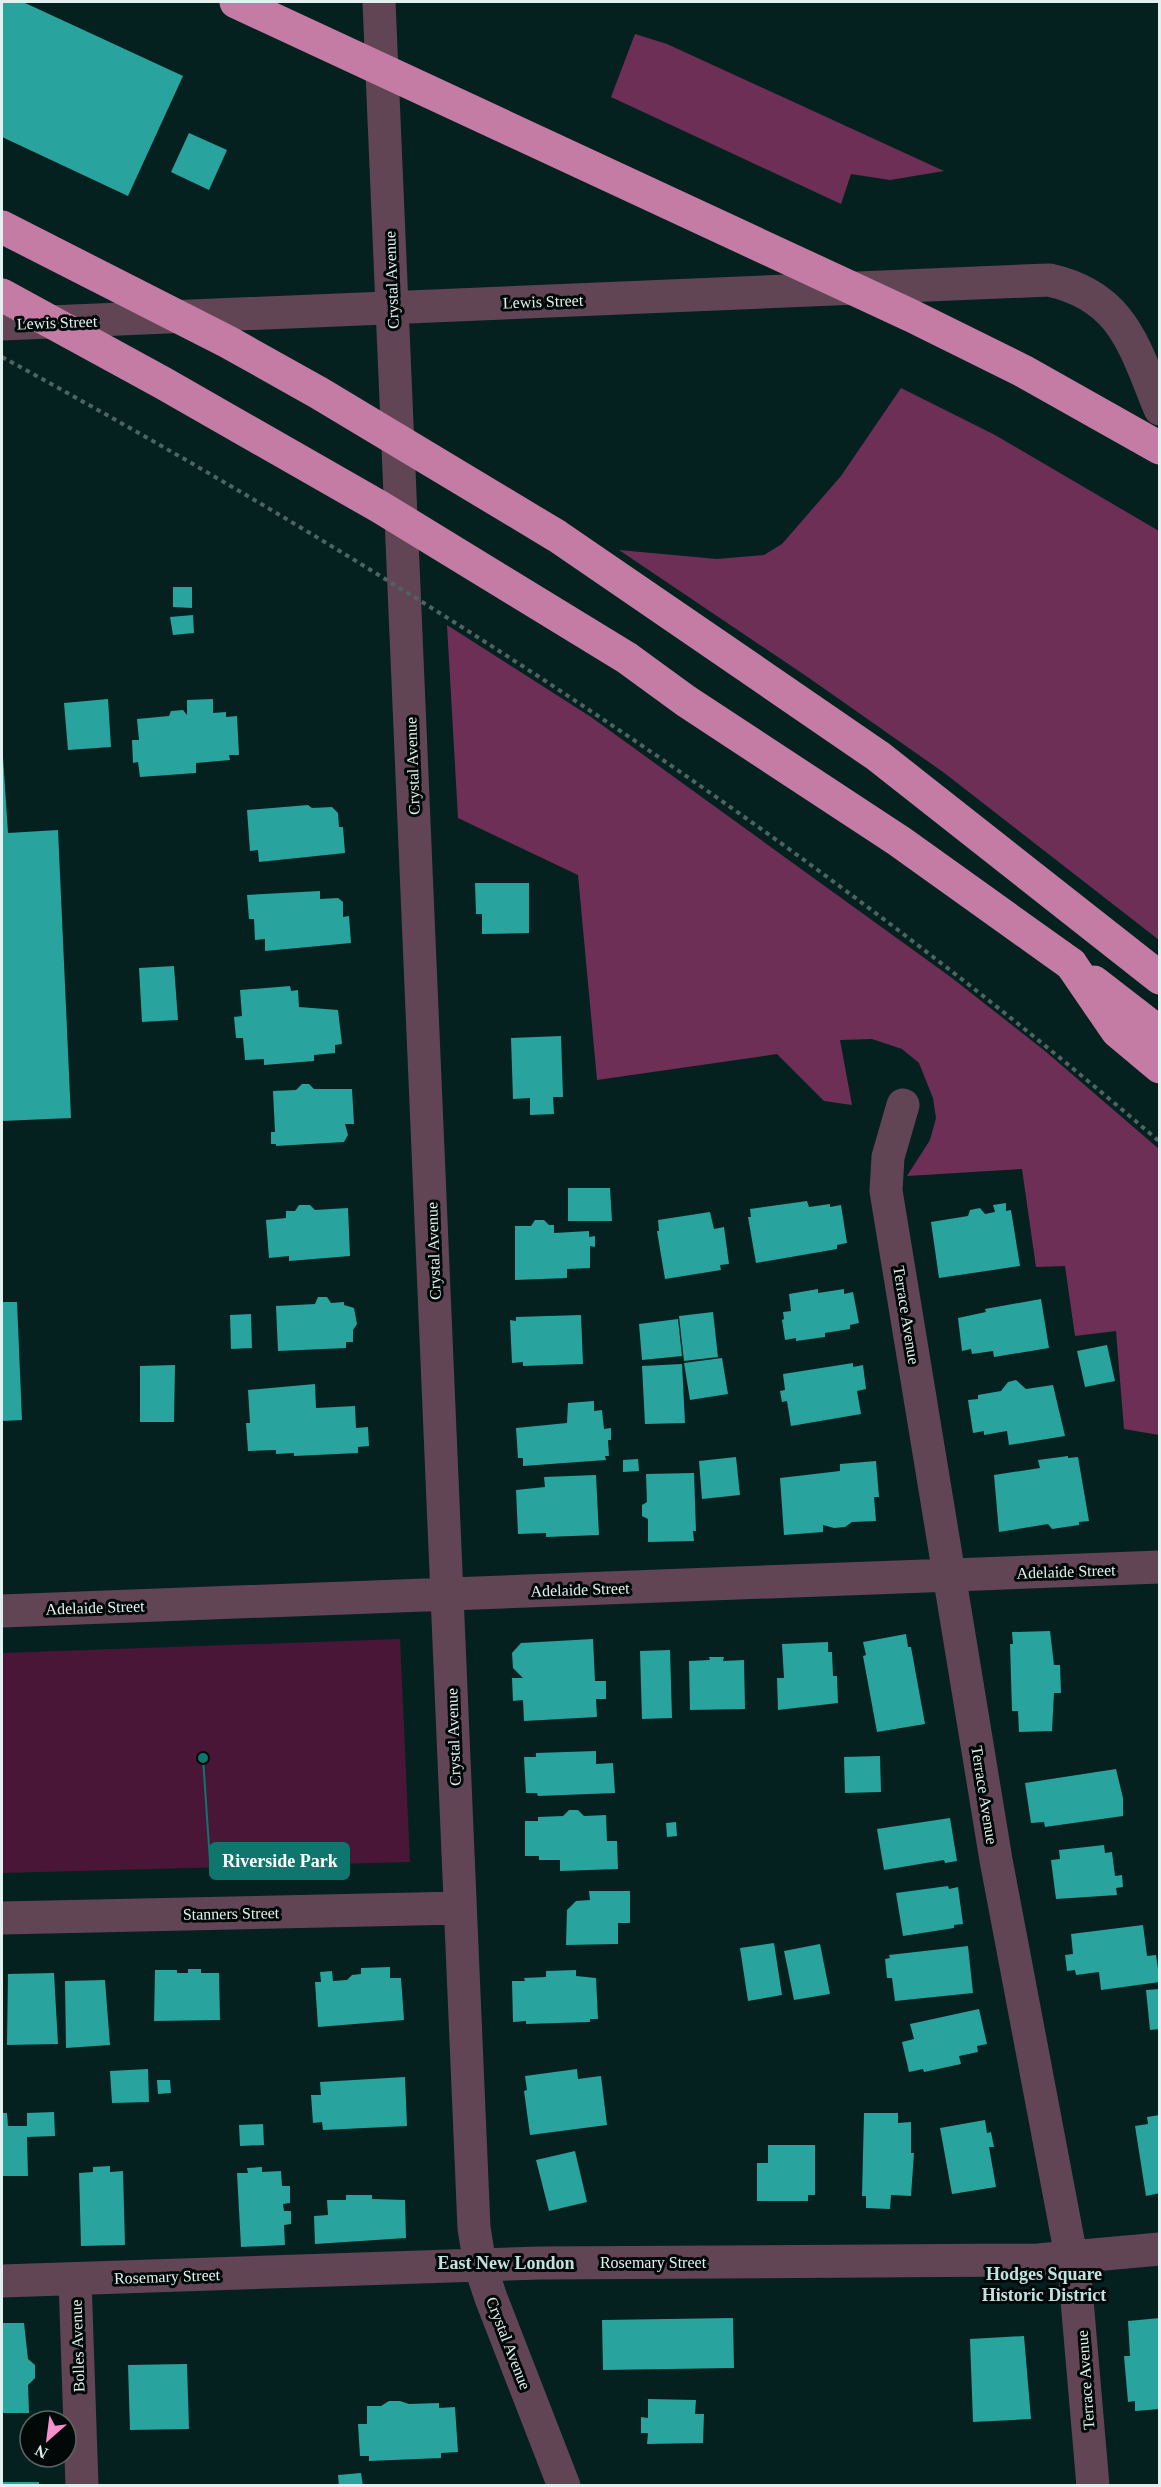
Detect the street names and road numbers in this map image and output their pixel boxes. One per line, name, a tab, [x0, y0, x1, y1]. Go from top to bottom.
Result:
street label: Crystal Avenue	[381, 231, 403, 329]
street label: Lewis Street	[503, 292, 584, 311]
street label: Lewis Street	[17, 313, 98, 332]
street label: Crystal Avenue	[402, 717, 424, 815]
street label: Crystal Avenue	[423, 1202, 445, 1300]
street label: Terrace Avenue	[890, 1265, 923, 1365]
street label: Adelaide Street	[1016, 1561, 1116, 1582]
street label: Adelaide Street	[530, 1579, 630, 1600]
street label: Adelaide Street	[45, 1597, 145, 1618]
street label: Crystal Avenue	[443, 1688, 465, 1786]
street label: Terrace Avenue	[968, 1745, 1001, 1845]
street label: Stanners Street	[183, 1904, 280, 1923]
street label: Rosemary Street	[600, 2254, 707, 2272]
street label: Rosemary Street	[114, 2266, 221, 2288]
street label: Crystal Avenue	[482, 2294, 534, 2392]
street label: Bolles Avenue	[67, 2299, 88, 2393]
street label: Terrace Avenue	[1074, 2330, 1097, 2430]

